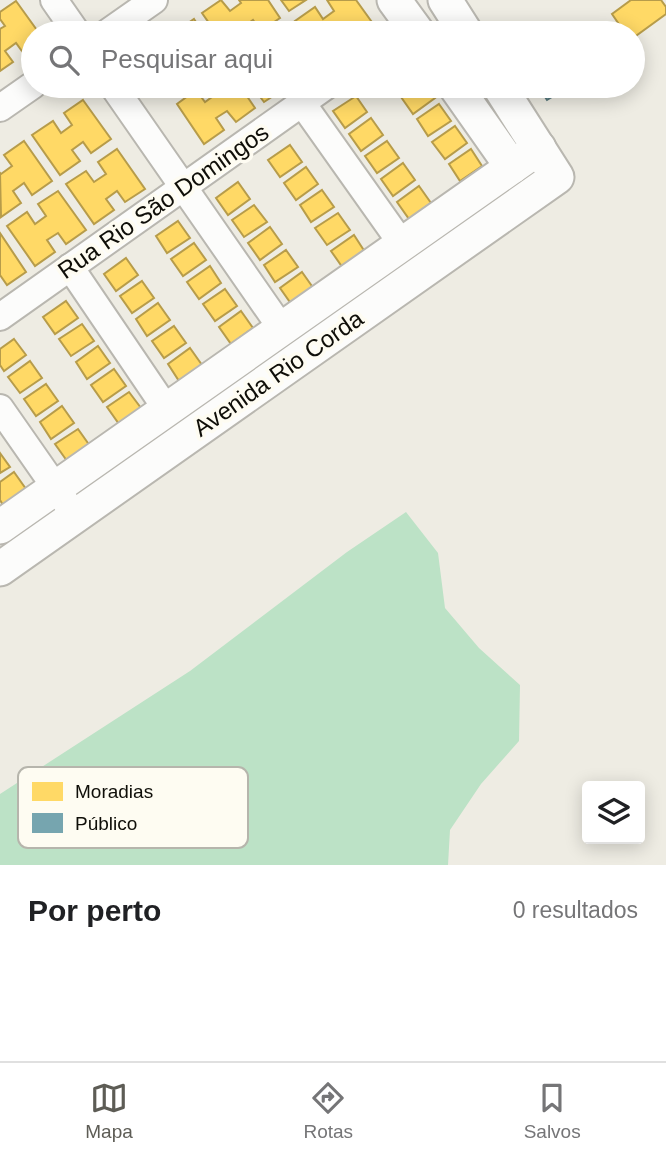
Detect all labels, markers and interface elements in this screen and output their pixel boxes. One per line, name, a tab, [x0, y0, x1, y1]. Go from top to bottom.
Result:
search box	[21, 21, 645, 98]
icon: search	[45, 41, 83, 79]
text: Pesquisar aqui	[101, 44, 273, 74]
street label: Rua Rio São Domingos	[53, 118, 273, 284]
street label: Avenida Rio Corda	[188, 304, 369, 442]
legend	[18, 767, 248, 848]
text: Moradias	[75, 781, 153, 802]
map controls	[582, 781, 645, 844]
button: layers	[582, 781, 645, 844]
text: Público	[75, 813, 137, 834]
text: Por perto	[28, 894, 161, 927]
text: 0 resultados	[513, 897, 638, 923]
tab: Mapa	[85, 1079, 133, 1143]
tab: Rotas	[303, 1079, 353, 1143]
tab: Salvos	[524, 1079, 581, 1143]

